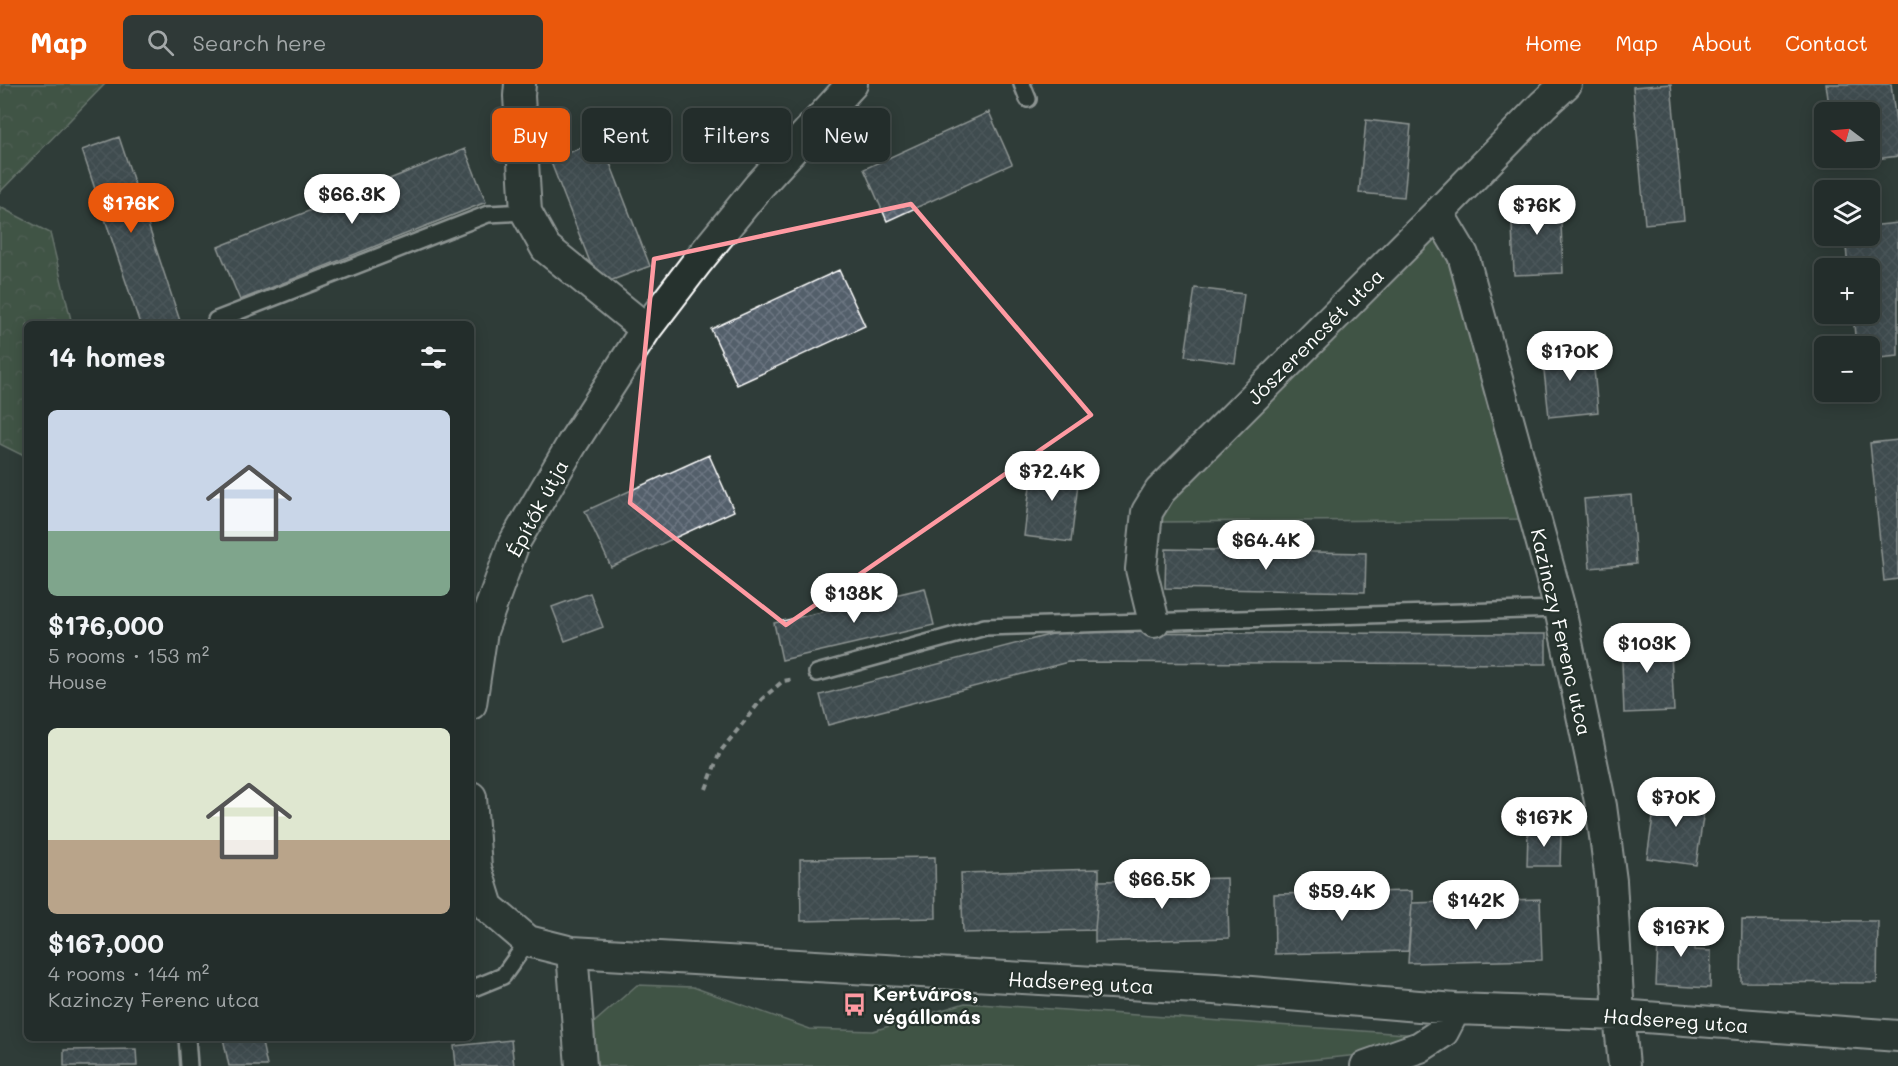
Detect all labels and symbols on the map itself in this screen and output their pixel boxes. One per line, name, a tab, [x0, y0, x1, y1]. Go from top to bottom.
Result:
north arrow	[1814, 102, 1880, 168]
pin: $66.3K	[303, 174, 401, 225]
pin: $176K	[89, 183, 173, 234]
pin: $76K	[1501, 185, 1573, 236]
street label: Jószerencsét utca	[1241, 262, 1389, 410]
pin: $170K	[1528, 331, 1612, 382]
pin: $72.4K	[1003, 451, 1101, 502]
street label: Építők útja	[500, 455, 574, 561]
pin: $64.4K	[1217, 520, 1315, 571]
street label: Kazinczy Ferenc utca	[1526, 526, 1598, 738]
pin: $138K	[812, 573, 896, 624]
pin: $103K	[1605, 623, 1689, 674]
pin: $70K	[1640, 777, 1712, 828]
pin: $167K	[1502, 797, 1586, 848]
pin: $66.5K	[1113, 859, 1211, 910]
pin: $59.4K	[1293, 871, 1391, 922]
pin: $142K	[1434, 880, 1518, 931]
pin: $167K	[1639, 907, 1723, 958]
street label: Hadsereg utca	[1007, 965, 1155, 999]
place label: Kertváros, végállomás	[873, 980, 981, 1029]
bus stop icon: Kertváros, végállomás	[842, 991, 868, 1017]
street label: Hadsereg utca	[1602, 1002, 1750, 1038]

